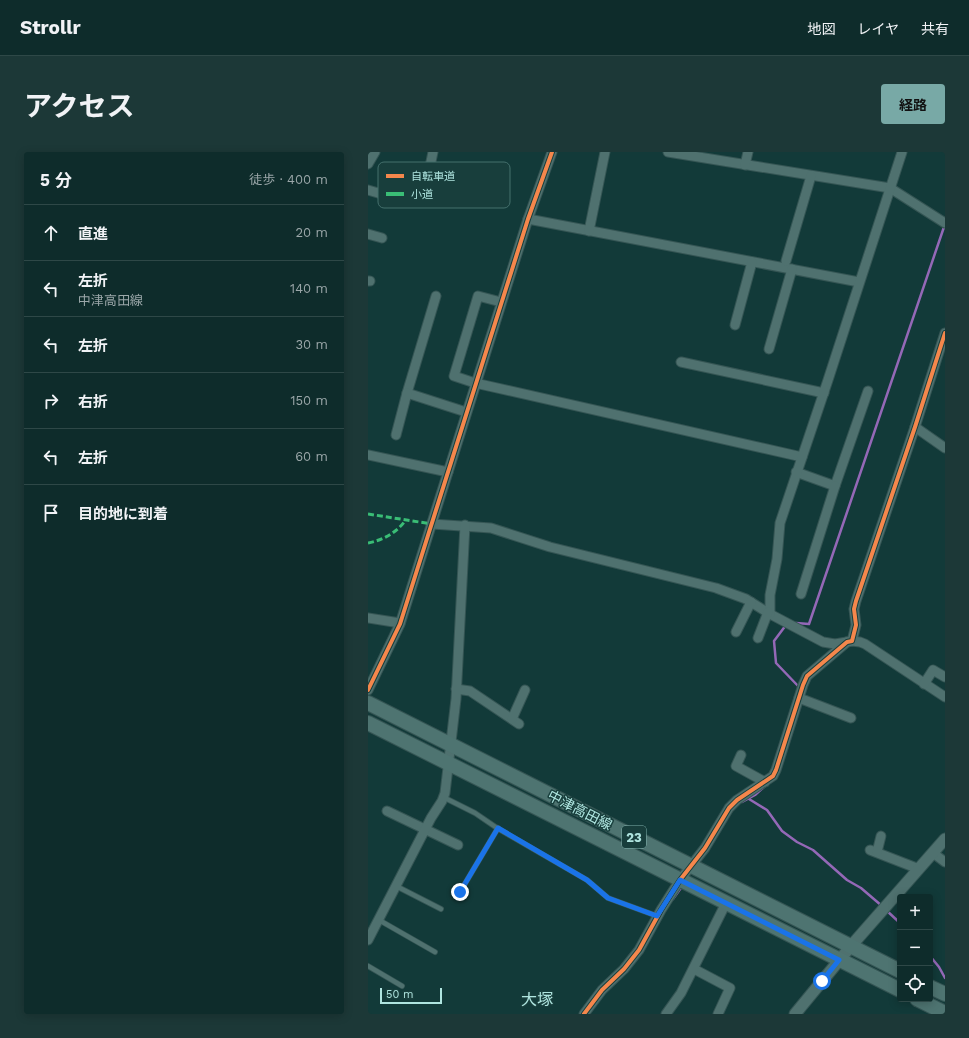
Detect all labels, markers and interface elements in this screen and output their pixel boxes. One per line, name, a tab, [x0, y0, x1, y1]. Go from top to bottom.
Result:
text: Strollr	[20, 16, 81, 39]
text: 地図	[807, 21, 835, 37]
text: レイヤ	[857, 21, 899, 37]
text: 共有	[921, 21, 949, 37]
button: 経路	[881, 84, 945, 124]
text: アクセス	[24, 90, 135, 123]
legend	[378, 162, 510, 208]
text: 5 分	[40, 170, 72, 190]
text: 自転車道	[411, 170, 455, 183]
text: 徒歩 · 400 m	[249, 172, 328, 187]
text: 小道	[411, 188, 433, 201]
icon: ahead	[40, 222, 62, 244]
text: 直進	[78, 225, 108, 243]
text: 20 m	[296, 225, 328, 240]
text: 左折	[78, 272, 108, 290]
icon: left	[40, 278, 62, 300]
text: 140 m	[290, 281, 328, 296]
text: 中津高田線	[78, 293, 143, 308]
icon: left	[40, 334, 62, 356]
text: 左折	[78, 337, 108, 355]
text: 30 m	[296, 337, 328, 352]
icon: right	[40, 390, 62, 412]
text: 右折	[78, 393, 108, 411]
text: 150 m	[290, 393, 328, 408]
icon: left	[40, 446, 62, 468]
text: 左折	[78, 449, 108, 467]
text: 60 m	[295, 449, 328, 464]
icon: arrive	[40, 502, 62, 524]
text: 目的地に到着	[78, 505, 168, 523]
street label: 中津高田線	[545, 787, 615, 833]
road number: 23	[622, 826, 646, 848]
route end	[451, 883, 469, 901]
map controls	[897, 894, 933, 1002]
button: +	[897, 894, 933, 930]
button: −	[897, 930, 933, 966]
button: locate	[897, 966, 933, 1002]
route start	[813, 972, 831, 990]
scale bar	[380, 986, 442, 1005]
text: 50 m	[386, 988, 413, 1001]
district label: 大塚	[521, 990, 553, 1009]

